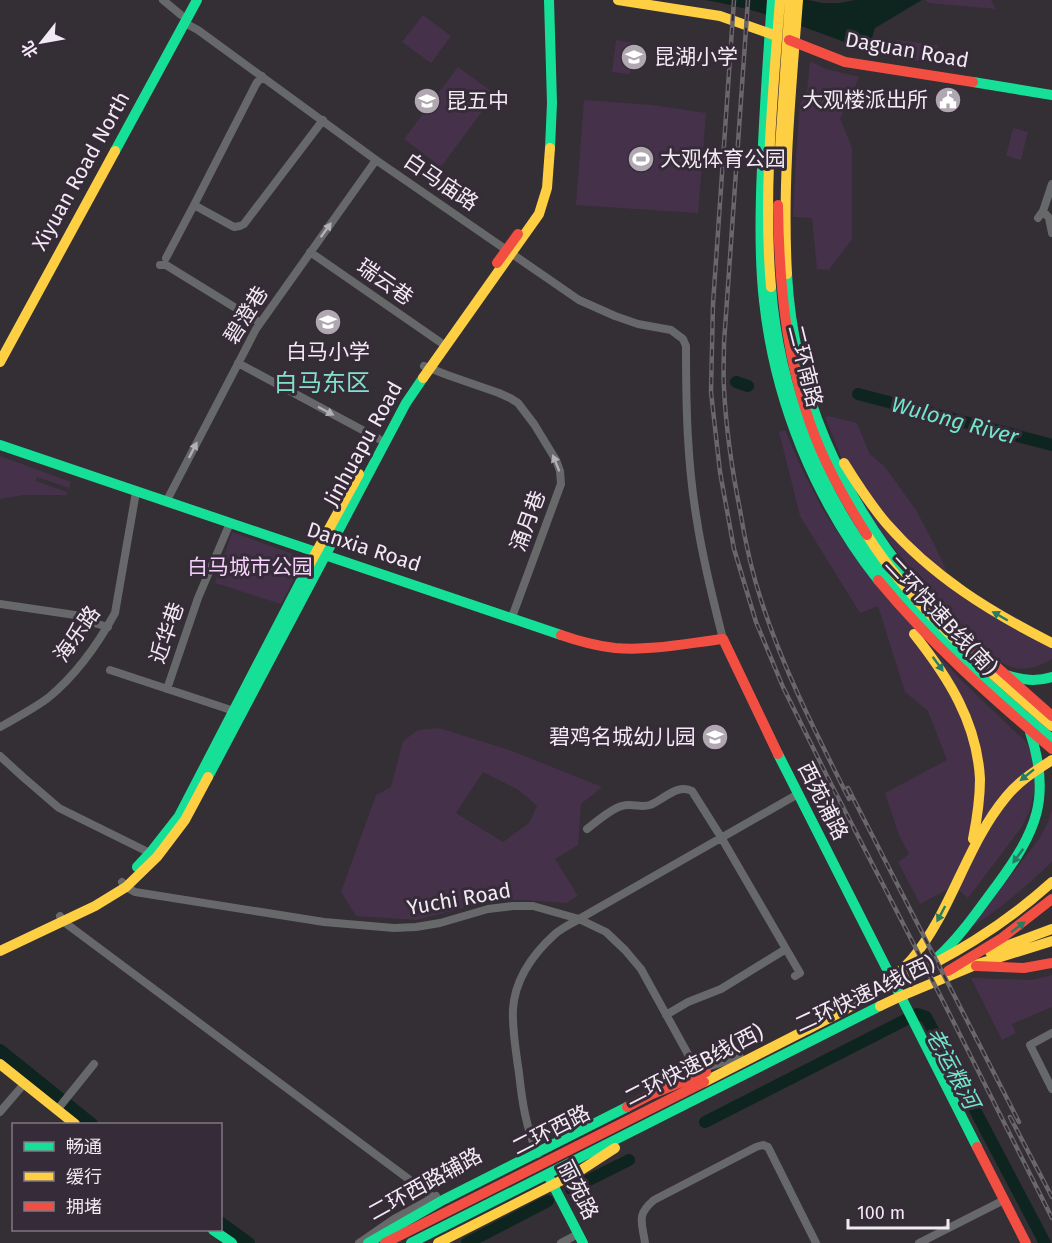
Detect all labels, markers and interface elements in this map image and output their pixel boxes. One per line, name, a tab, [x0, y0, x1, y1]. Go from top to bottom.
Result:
north arrow	[12, 12, 72, 72]
street label: Daguan Road	[843, 26, 971, 74]
text: 北	[17, 38, 42, 61]
school or university icon: 昆湖小学	[619, 42, 649, 72]
place label: 昆湖小学	[654, 44, 738, 70]
public building icon: 大观楼派出所	[933, 85, 963, 115]
school or university icon: 昆五中	[412, 86, 442, 116]
street label: Xiyuan Road North	[27, 87, 135, 255]
place label: 大观楼派出所	[802, 87, 928, 113]
place label: 昆五中	[446, 88, 509, 114]
sports icon: 大观体育公园	[626, 144, 656, 174]
place label: 大观体育公园	[660, 146, 786, 172]
street label: 白马庙路	[399, 148, 483, 216]
one-way arrow	[320, 222, 332, 238]
street label: 瑞云巷	[352, 253, 418, 311]
street label: 碧澄巷	[218, 281, 274, 349]
school or university icon: 白马小学	[313, 307, 343, 337]
street label: 二环南路	[782, 322, 828, 410]
place label: 白马小学	[286, 339, 370, 365]
district label: 白马东区	[274, 369, 370, 397]
street label: Jinhuapu Road	[318, 377, 408, 511]
water label: Wulong River	[888, 391, 1022, 451]
one-way arrow	[318, 406, 335, 416]
one-way arrow	[188, 441, 198, 458]
one-way arrow	[551, 454, 561, 472]
street label: 涌月巷	[505, 487, 551, 555]
street label: Danxia Road	[304, 516, 424, 578]
street label: 二环快速B线(南)	[880, 551, 1002, 681]
park label: 白马城市公园	[187, 554, 313, 580]
street label: 近华巷	[144, 599, 190, 667]
street label: 海乐路	[48, 601, 106, 667]
one-way arrow	[992, 611, 1008, 622]
one-way arrow	[931, 657, 943, 672]
school or university icon: 碧鸡名城幼儿园	[700, 722, 730, 752]
place label: 碧鸡名城幼儿园	[549, 724, 696, 750]
street label: 西苑浦路	[792, 758, 854, 844]
one-way arrow	[1020, 768, 1035, 781]
one-way arrow	[1012, 848, 1024, 864]
street label: Yuchi Road	[405, 877, 513, 921]
one-way arrow	[936, 906, 945, 923]
one-way arrow	[1009, 921, 1025, 933]
street label: 二环快速A线(西)	[791, 950, 939, 1038]
street label: 二环快速B线(西)	[620, 1019, 768, 1111]
water label: 老运粮河	[920, 1023, 987, 1117]
street label: 二环西路	[508, 1099, 594, 1161]
legend	[12, 1123, 222, 1231]
text: 畅通	[66, 1136, 102, 1158]
street label: 二环西路辅路	[364, 1142, 486, 1226]
street label: 丽苑路	[552, 1156, 604, 1224]
text: 缓行	[66, 1166, 102, 1188]
scale bar	[848, 1192, 948, 1230]
text: 拥堵	[66, 1196, 102, 1218]
text: 100 m	[857, 1202, 905, 1224]

